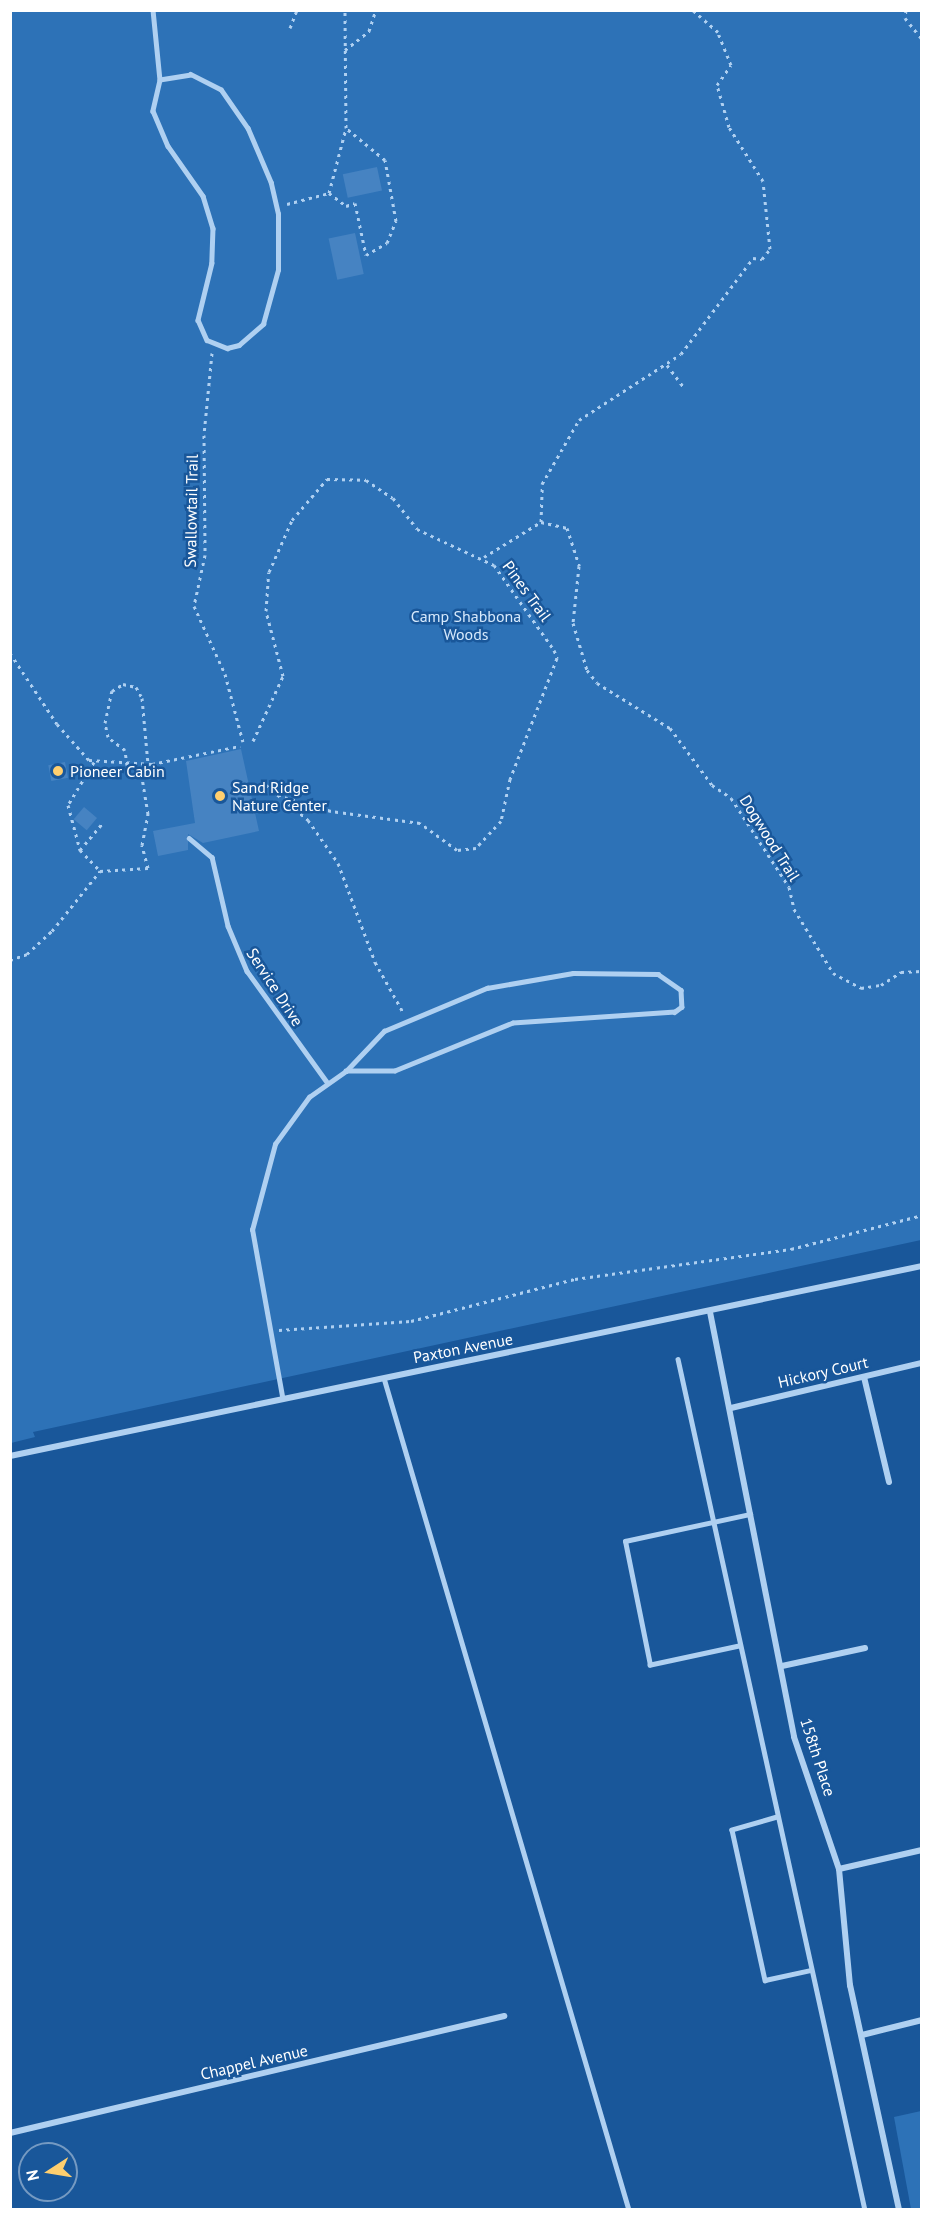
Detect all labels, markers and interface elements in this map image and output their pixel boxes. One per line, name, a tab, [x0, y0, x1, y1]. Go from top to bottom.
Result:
street label: Swallowtail Trail	[180, 454, 202, 568]
street label: Pines Trail	[498, 557, 556, 625]
park label: Camp Shabbona Woods	[411, 606, 521, 644]
place label: Pioneer Cabin	[70, 761, 165, 781]
marker: Pioneer Cabin	[51, 764, 65, 778]
place label: Sand Ridge Nature Center	[232, 777, 327, 815]
marker: Sand Ridge Nature Center	[213, 789, 227, 803]
street label: Dogwood Trail	[736, 791, 804, 885]
street label: Service Drive	[243, 944, 307, 1030]
street label: Paxton Avenue	[411, 1329, 515, 1367]
street label: Hickory Court	[776, 1352, 870, 1392]
street label: 158th Place	[796, 1715, 840, 1799]
street label: Chappel Avenue	[198, 2040, 310, 2084]
north arrow	[18, 2142, 78, 2202]
text: N	[21, 2168, 43, 2183]

